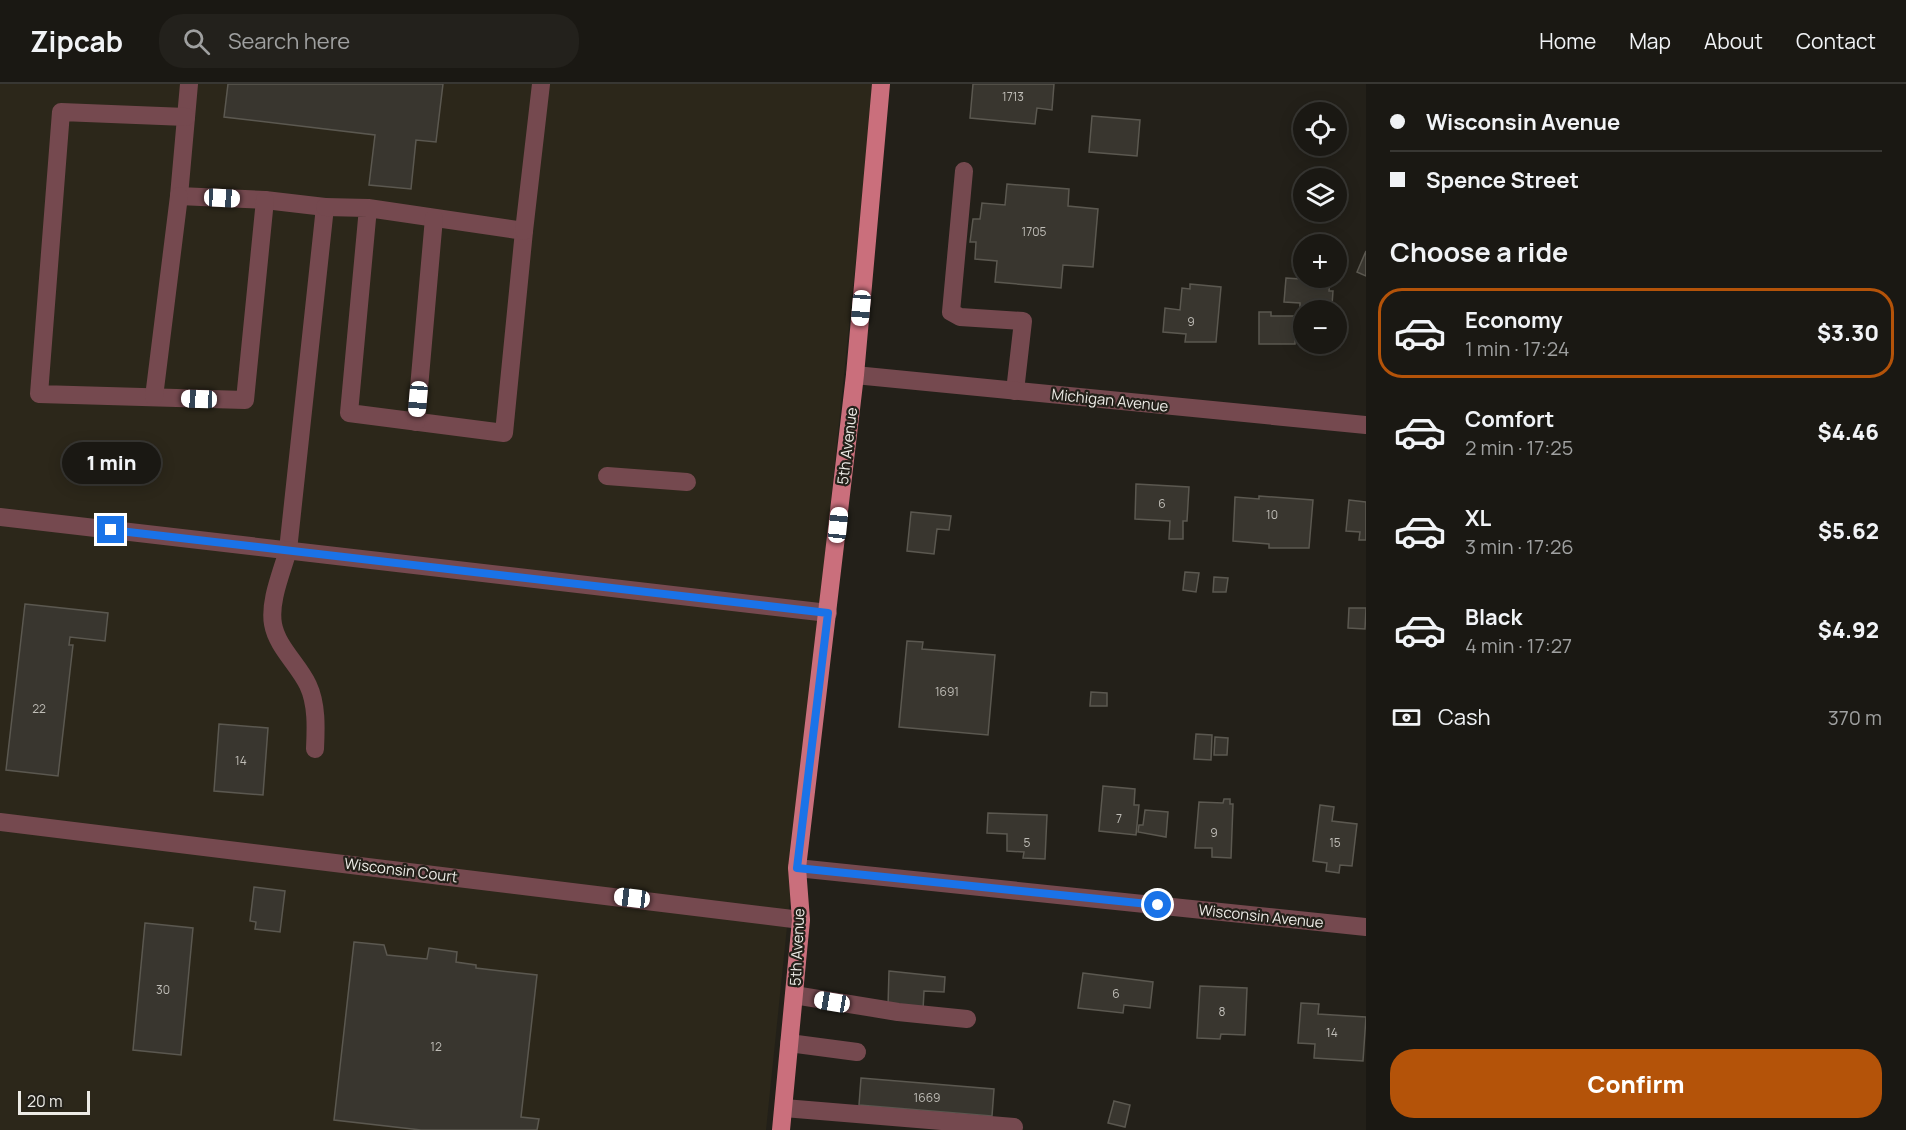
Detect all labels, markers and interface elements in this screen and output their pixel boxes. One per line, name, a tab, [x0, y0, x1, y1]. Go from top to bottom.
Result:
search box	[159, 14, 579, 68]
text: Zipcab	[30, 22, 123, 60]
icon: search	[180, 25, 213, 58]
text: Search here	[228, 26, 350, 56]
text: Home	[1539, 27, 1596, 55]
text: Map	[1629, 27, 1671, 55]
text: About	[1704, 27, 1763, 55]
text: Contact	[1796, 27, 1876, 55]
house number: 1713	[1002, 88, 1024, 105]
map controls	[1293, 102, 1347, 354]
button: locate	[1293, 102, 1347, 156]
text: Wisconsin Avenue	[1426, 107, 1620, 137]
text: Spence Street	[1426, 165, 1579, 195]
button: layers	[1293, 168, 1347, 222]
car	[204, 188, 240, 208]
house number: 1705	[1022, 223, 1047, 240]
text: Choose a ride	[1390, 233, 1568, 270]
button: +	[1293, 234, 1347, 288]
car	[850, 289, 872, 327]
button: −	[1293, 300, 1347, 354]
text: Economy	[1465, 305, 1563, 335]
icon: car	[1393, 306, 1447, 360]
house number: 9	[1187, 313, 1195, 330]
text: $3.30	[1817, 318, 1879, 348]
text: 1 min · 17:24	[1465, 335, 1569, 362]
car	[407, 380, 429, 418]
street label: Michigan Avenue	[1051, 383, 1170, 417]
car	[181, 389, 217, 409]
text: Comfort	[1465, 404, 1554, 434]
icon: car	[1393, 405, 1447, 459]
street label: 5th Avenue	[832, 406, 862, 486]
text: $4.46	[1818, 417, 1879, 447]
text: 2 min · 17:25	[1465, 434, 1573, 461]
callout: 1 min	[62, 443, 160, 485]
text: 1 min	[86, 449, 137, 476]
house number: 6	[1158, 495, 1166, 512]
text: XL	[1465, 503, 1491, 533]
icon: car	[1393, 504, 1447, 558]
car	[827, 506, 849, 544]
house number: 10	[1266, 506, 1278, 523]
route end	[97, 516, 124, 543]
text: $5.62	[1818, 516, 1879, 546]
text: 3 min · 17:26	[1465, 533, 1574, 560]
text: Black	[1465, 602, 1522, 632]
icon: car	[1393, 603, 1447, 657]
text: $4.92	[1818, 615, 1879, 645]
text: 4 min · 17:27	[1465, 632, 1572, 659]
house number: 1691	[935, 683, 959, 700]
house number: 22	[32, 700, 46, 717]
icon: cash	[1390, 701, 1423, 734]
text: Cash	[1438, 702, 1491, 732]
text: 370 m	[1828, 704, 1882, 731]
house number: 14	[235, 752, 247, 769]
house number: 7	[1116, 810, 1122, 827]
house number: 9	[1210, 824, 1218, 841]
house number: 5	[1024, 834, 1031, 851]
house number: 15	[1329, 834, 1341, 851]
street label: Wisconsin Court	[343, 853, 459, 887]
car	[613, 887, 651, 909]
route start	[1144, 891, 1171, 918]
street label: Wisconsin Avenue	[1197, 899, 1325, 933]
street label: 5th Avenue	[784, 907, 810, 986]
house number: 30	[156, 981, 170, 998]
house number: 6	[1112, 985, 1120, 1002]
car	[813, 990, 851, 1014]
house number: 8	[1219, 1003, 1226, 1020]
house number: 14	[1326, 1024, 1338, 1041]
house number: 12	[430, 1038, 442, 1055]
button: Confirm	[1390, 1049, 1882, 1118]
scale bar	[18, 1088, 90, 1116]
house number: 1669	[914, 1089, 940, 1106]
text: 20 m	[27, 1090, 63, 1112]

